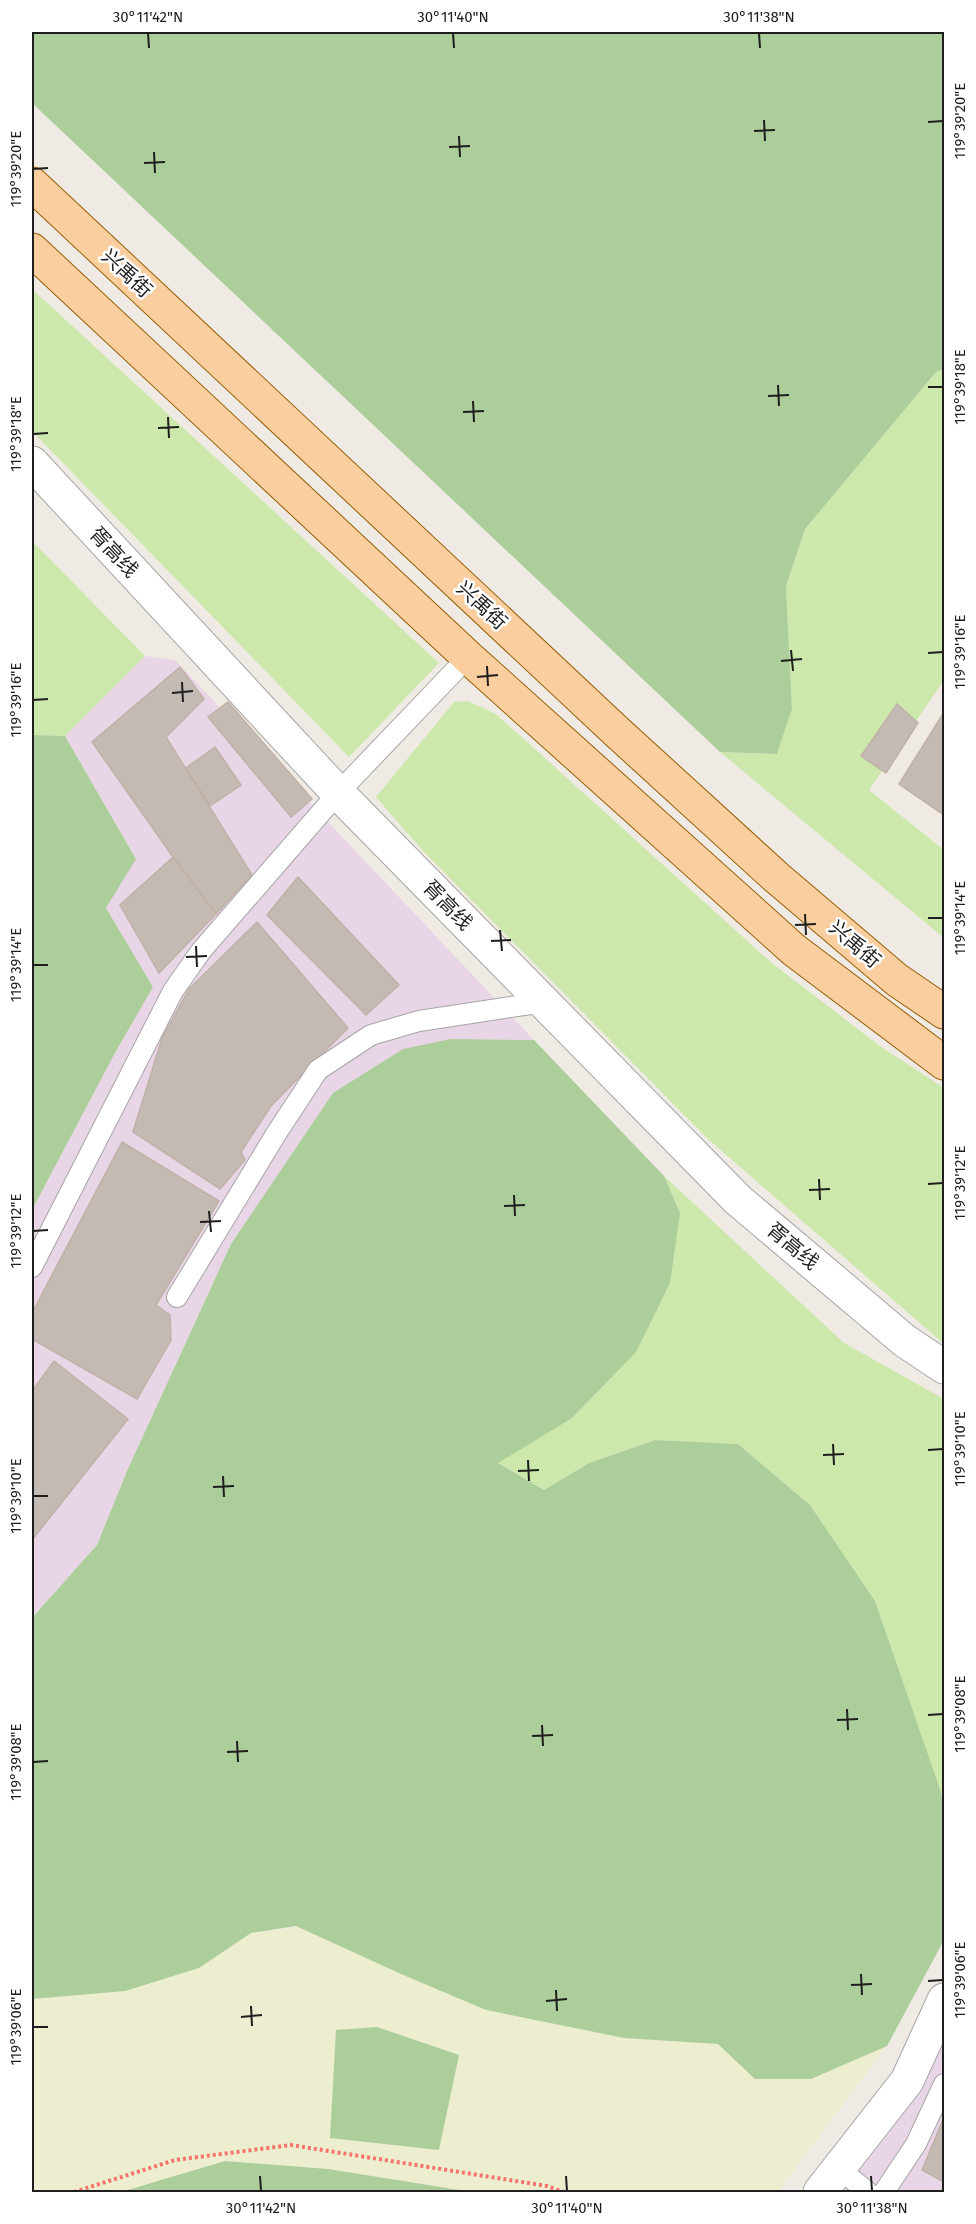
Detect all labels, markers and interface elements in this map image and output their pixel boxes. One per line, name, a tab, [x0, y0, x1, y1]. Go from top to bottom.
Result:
text: 30°11'42"N	[113, 8, 183, 26]
text: 30°11'40"N	[417, 8, 489, 26]
text: 30°11'38"N	[723, 8, 795, 26]
text: 119°39'20"E	[951, 83, 969, 159]
text: 119°39'20"E	[7, 131, 25, 207]
street label: 兴禹街	[97, 244, 157, 302]
text: 119°39'18"E	[951, 349, 969, 425]
text: 119°39'18"E	[7, 396, 25, 472]
street label: 胥高线	[85, 522, 143, 582]
street label: 兴禹街	[452, 576, 512, 634]
text: 119°39'16"E	[951, 614, 969, 690]
text: 119°39'16"E	[7, 662, 25, 738]
street label: 胥高线	[419, 875, 477, 935]
text: 119°39'14"E	[951, 881, 969, 955]
street label: 兴禹街	[824, 915, 886, 973]
text: 119°39'14"E	[7, 928, 25, 1002]
text: 119°39'12"E	[951, 1146, 969, 1220]
text: 119°39'12"E	[7, 1194, 25, 1268]
street label: 胥高线	[762, 1218, 824, 1274]
text: 119°39'10"E	[951, 1411, 969, 1487]
text: 119°39'10"E	[7, 1458, 25, 1534]
text: 119°39'08"E	[951, 1675, 969, 1753]
text: 119°39'08"E	[7, 1723, 25, 1801]
text: 119°39'06"E	[951, 1942, 969, 2018]
text: 119°39'06"E	[7, 1989, 25, 2065]
text: 30°11'42"N	[226, 2199, 296, 2217]
text: 30°11'40"N	[531, 2199, 603, 2217]
text: 30°11'38"N	[836, 2199, 908, 2217]

